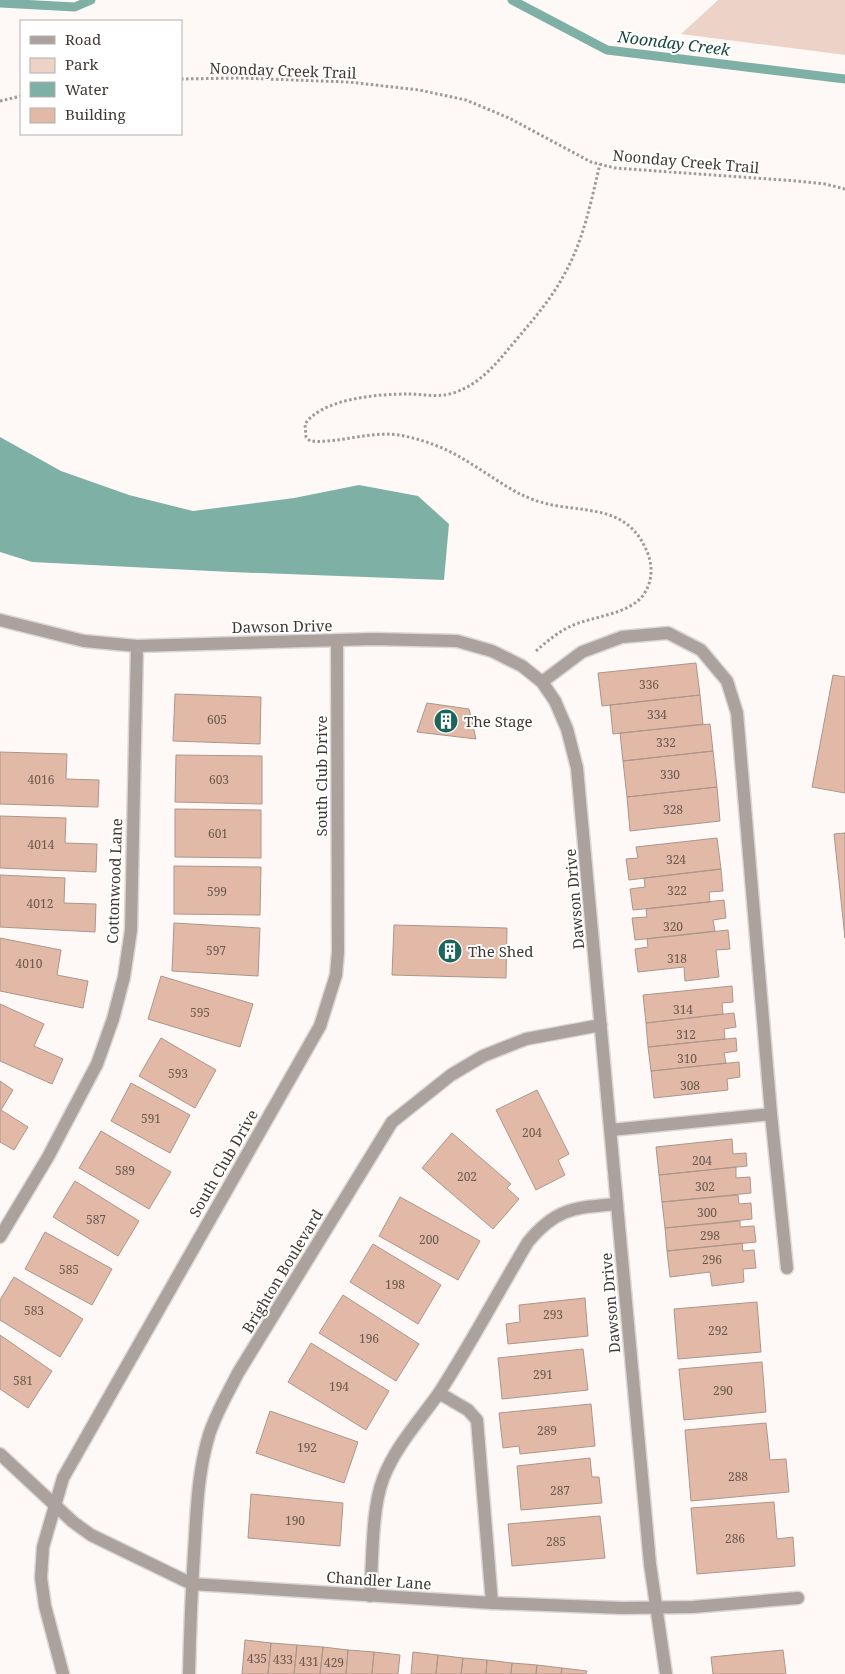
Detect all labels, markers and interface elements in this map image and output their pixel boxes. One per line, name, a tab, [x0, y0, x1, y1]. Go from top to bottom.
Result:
legend	[20, 20, 182, 135]
water label: Noonday Creek	[616, 25, 732, 61]
text: Road	[65, 29, 101, 49]
text: Park	[65, 54, 99, 74]
street label: Noonday Creek Trail	[209, 57, 357, 83]
text: Water	[65, 79, 108, 99]
text: Building	[65, 104, 126, 124]
street label: Noonday Creek Trail	[612, 145, 760, 177]
street label: Dawson Drive	[231, 615, 333, 637]
house number: 336	[639, 676, 659, 693]
house number: 334	[647, 706, 667, 723]
building icon: The Stage	[433, 708, 459, 734]
house number: 605	[207, 711, 227, 728]
place label: The Stage	[464, 711, 533, 731]
street label: South Club Drive	[311, 715, 331, 837]
house number: 332	[656, 734, 676, 751]
house number: 330	[660, 766, 680, 783]
house number: 4016	[28, 771, 55, 788]
house number: 603	[209, 771, 229, 788]
house number: 328	[663, 801, 683, 818]
street label: Cottonwood Lane	[102, 818, 126, 944]
house number: 601	[208, 825, 228, 842]
house number: 4014	[28, 836, 55, 853]
street label: Dawson Drive	[560, 848, 588, 950]
house number: 324	[666, 851, 686, 868]
house number: 322	[667, 882, 687, 899]
house number: 599	[207, 883, 227, 900]
house number: 4012	[27, 895, 53, 912]
house number: 320	[663, 918, 683, 935]
building icon: The Shed	[437, 938, 463, 964]
place label: The Shed	[468, 941, 534, 961]
house number: 597	[206, 942, 226, 959]
house number: 318	[667, 950, 687, 967]
house number: 4010	[16, 955, 43, 972]
house number: 314	[673, 1001, 693, 1018]
house number: 595	[190, 1004, 210, 1021]
house number: 312	[676, 1026, 696, 1043]
house number: 310	[677, 1050, 697, 1067]
house number: 593	[168, 1065, 188, 1082]
house number: 308	[680, 1077, 700, 1094]
street label: South Club Drive	[184, 1106, 262, 1220]
house number: 591	[141, 1110, 161, 1127]
house number: 204	[522, 1124, 542, 1141]
house number: 204	[692, 1152, 712, 1169]
house number: 589	[115, 1162, 135, 1179]
house number: 202	[457, 1168, 477, 1185]
house number: 302	[695, 1178, 715, 1195]
house number: 300	[697, 1204, 717, 1221]
street label: Brighton Boulevard	[237, 1205, 327, 1337]
house number: 587	[86, 1211, 106, 1228]
house number: 298	[700, 1227, 720, 1244]
house number: 200	[419, 1231, 439, 1248]
house number: 296	[702, 1251, 722, 1268]
street label: Dawson Drive	[596, 1252, 624, 1354]
house number: 585	[59, 1261, 79, 1278]
house number: 198	[385, 1276, 405, 1293]
house number: 583	[24, 1302, 44, 1319]
house number: 293	[543, 1306, 563, 1323]
house number: 292	[708, 1322, 728, 1339]
house number: 196	[359, 1330, 379, 1347]
house number: 291	[533, 1366, 553, 1383]
house number: 581	[13, 1372, 33, 1389]
house number: 194	[329, 1378, 349, 1395]
house number: 290	[713, 1382, 733, 1399]
house number: 289	[537, 1422, 557, 1439]
house number: 192	[297, 1439, 317, 1456]
house number: 288	[728, 1468, 748, 1485]
house number: 287	[550, 1482, 570, 1499]
house number: 190	[285, 1512, 305, 1529]
house number: 286	[725, 1530, 745, 1547]
house number: 285	[546, 1533, 566, 1550]
street label: Chandler Lane	[326, 1566, 432, 1594]
house number: 435	[247, 1650, 267, 1667]
house number: 433	[273, 1651, 293, 1668]
house number: 431	[299, 1653, 319, 1670]
house number: 429	[324, 1654, 344, 1671]

